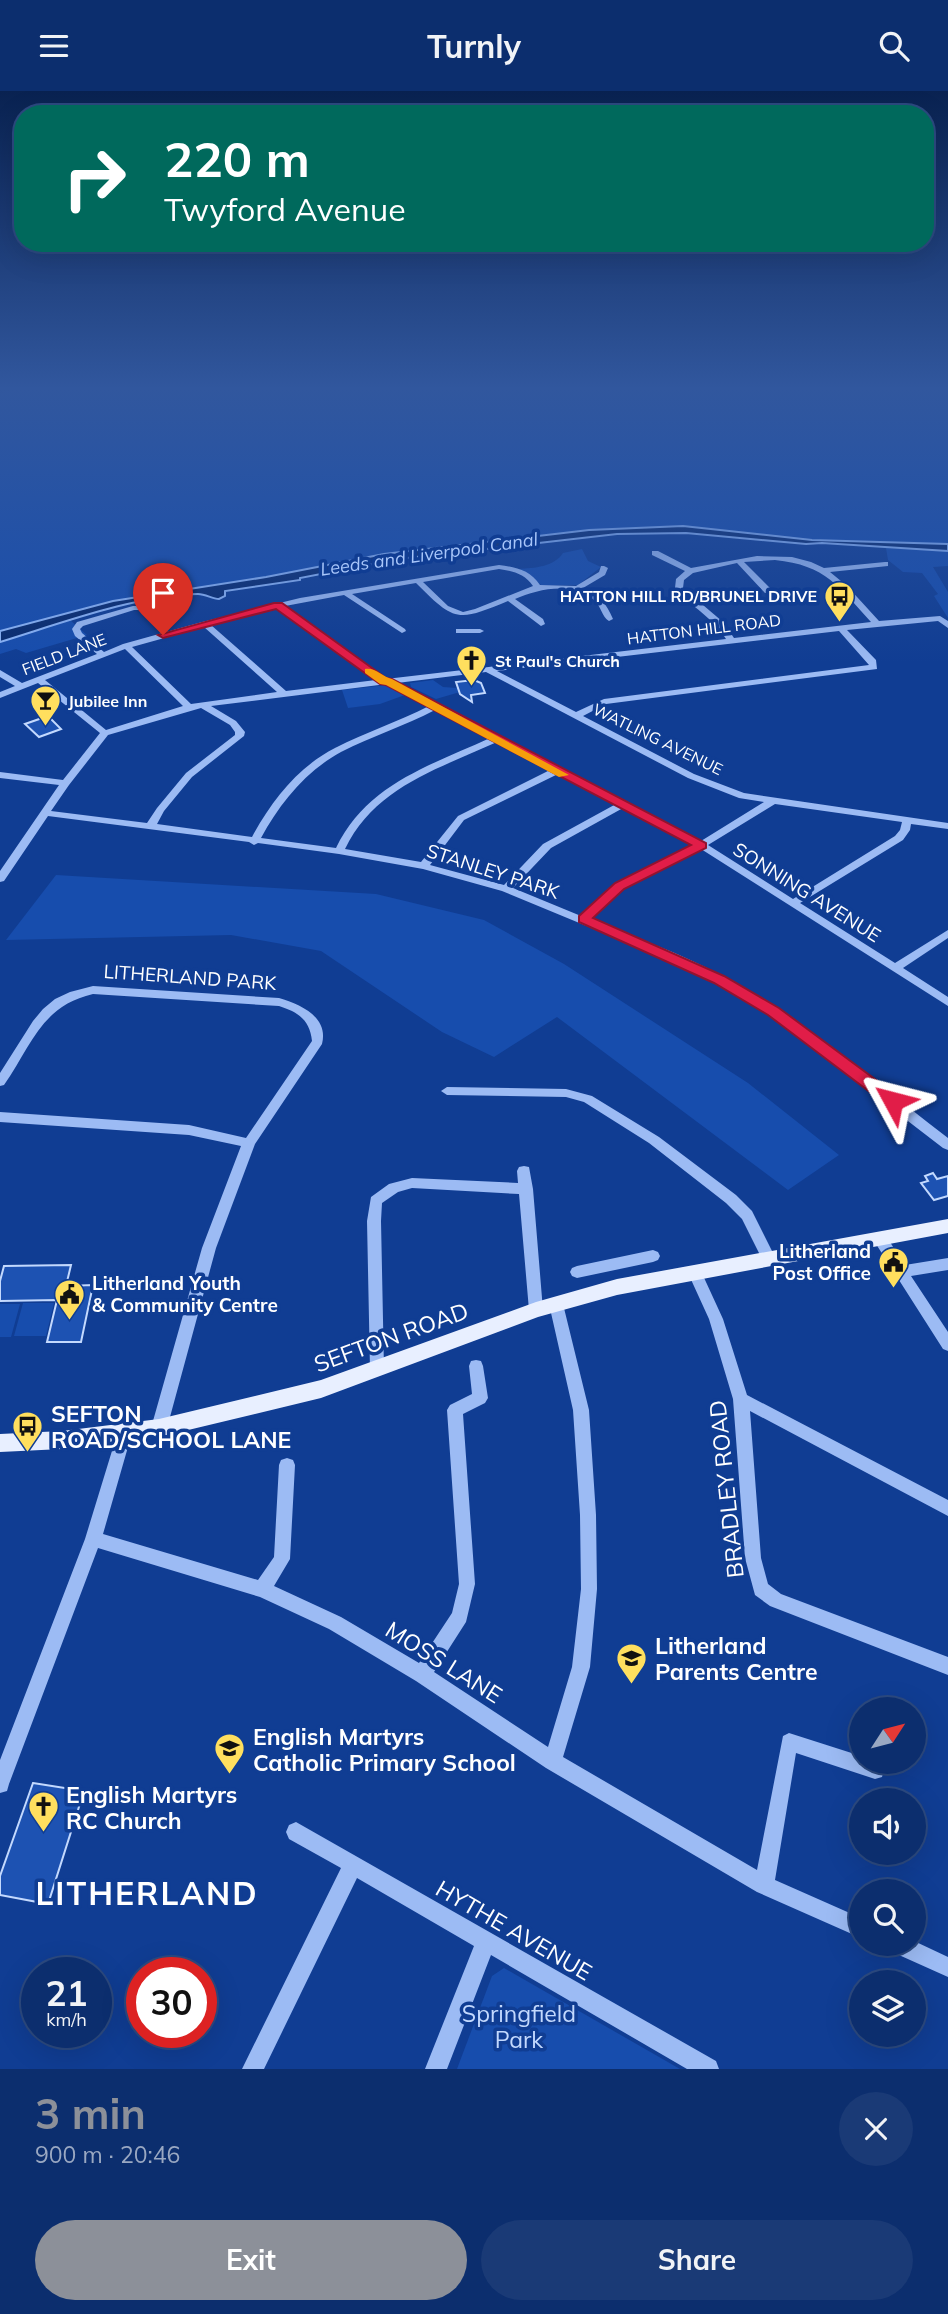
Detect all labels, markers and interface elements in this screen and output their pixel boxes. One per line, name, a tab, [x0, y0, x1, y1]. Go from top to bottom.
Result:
text: Turnly	[427, 26, 521, 66]
icon: menu	[35, 27, 73, 65]
icon: search	[875, 27, 913, 65]
text: 220 m	[164, 128, 310, 189]
icon: right	[49, 133, 140, 224]
text: Twyford Avenue	[164, 189, 406, 229]
water label: Leeds and Liverpool Canal	[319, 527, 540, 581]
pin	[133, 563, 193, 635]
icon: arrive	[144, 574, 182, 612]
bus stop icon: HATTON HILL RD/BRUNEL DRIVE	[823, 579, 857, 623]
place label: HATTON HILL RD/BRUNEL DRIVE	[560, 586, 817, 606]
street label: HATTON HILL ROAD	[626, 610, 782, 648]
street label: FIELD LANE	[19, 629, 109, 679]
church icon: St Paul's Church	[455, 644, 489, 688]
place label: St Paul's Church	[495, 651, 620, 671]
bar icon: Jubilee Inn	[28, 684, 62, 728]
place label: Jubilee Inn	[68, 691, 147, 711]
street label: WATLING AVENUE	[590, 699, 726, 779]
street label: SONNING AVENUE	[729, 837, 885, 947]
street label: STANLEY PARK	[424, 838, 563, 904]
street label: LITHERLAND PARK	[103, 959, 278, 995]
position arrow	[856, 1064, 930, 1138]
place label: Litherland Post Office	[773, 1239, 871, 1285]
public building icon: Litherland Post Office	[877, 1245, 911, 1289]
place label: Litherland Youth & Community Centre	[92, 1271, 278, 1317]
public building icon: Litherland Youth & Community Centre	[52, 1277, 86, 1321]
street label: SEFTON ROAD	[310, 1296, 472, 1378]
place label: SEFTON ROAD/SCHOOL LANE	[51, 1399, 291, 1454]
street label: BRADLEY ROAD	[702, 1399, 750, 1579]
bus stop icon: SEFTON ROAD/SCHOOL LANE	[11, 1409, 45, 1453]
street label: MOSS LANE	[380, 1615, 508, 1709]
place label: Litherland Parents Centre	[655, 1631, 818, 1686]
school or university icon: Litherland Parents Centre	[615, 1641, 649, 1685]
north arrow	[849, 1697, 926, 1775]
map controls	[849, 1697, 926, 2047]
place label: English Martyrs Catholic Primary School	[253, 1722, 516, 1777]
school or university icon: English Martyrs Catholic Primary School	[213, 1732, 247, 1776]
place label: English Martyrs RC Church	[66, 1780, 237, 1835]
button: sound	[849, 1788, 926, 1865]
church icon: English Martyrs RC Church	[26, 1790, 60, 1834]
district label: LITHERLAND	[35, 1873, 259, 1913]
street label: HYTHE AVENUE	[431, 1874, 597, 1986]
button: search	[849, 1879, 926, 1956]
speed limit sign: 30	[126, 1957, 217, 2048]
button: layers	[849, 1970, 926, 2047]
text: 21	[45, 1971, 88, 2015]
park label: Springfield Park	[462, 1999, 576, 2054]
text: km/h	[46, 2008, 87, 2031]
text: 3 min	[35, 2087, 146, 2140]
button: close	[839, 2092, 913, 2166]
text: 900 m · 20:46	[35, 2140, 180, 2169]
button: Exit	[35, 2220, 467, 2300]
button: Share	[481, 2220, 913, 2300]

